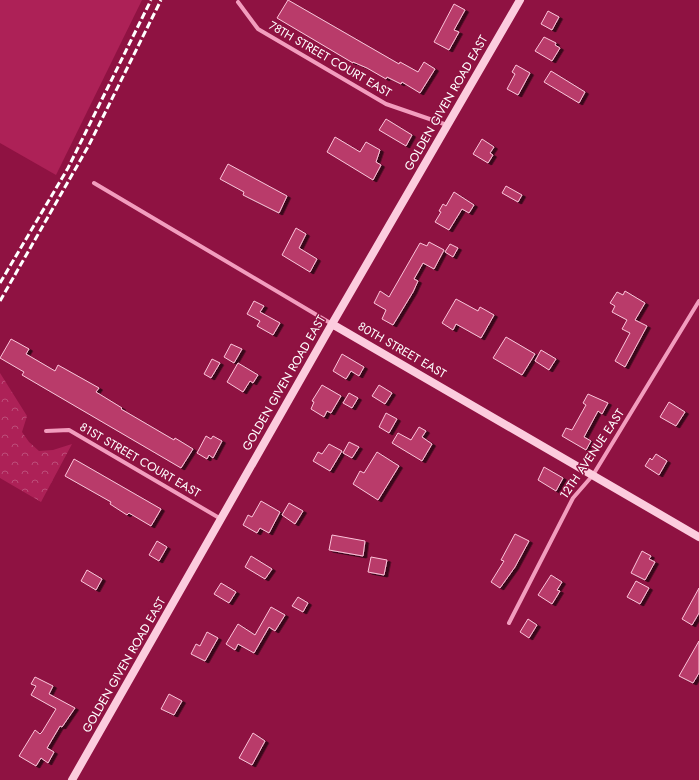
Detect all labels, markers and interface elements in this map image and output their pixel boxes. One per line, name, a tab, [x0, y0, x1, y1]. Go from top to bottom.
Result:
street label: 78TH STREET COURT EAST	[265, 16, 395, 102]
street label: GOLDEN GIVEN ROAD EAST	[400, 32, 492, 174]
street label: GOLDEN GIVEN ROAD EAST	[238, 312, 330, 454]
street label: 80TH STREET EAST	[354, 317, 450, 383]
street label: 12TH AVENUE EAST	[555, 405, 629, 503]
street label: 81ST STREET COURT EAST	[76, 418, 204, 502]
street label: GOLDEN GIVEN ROAD EAST	[78, 594, 170, 736]

